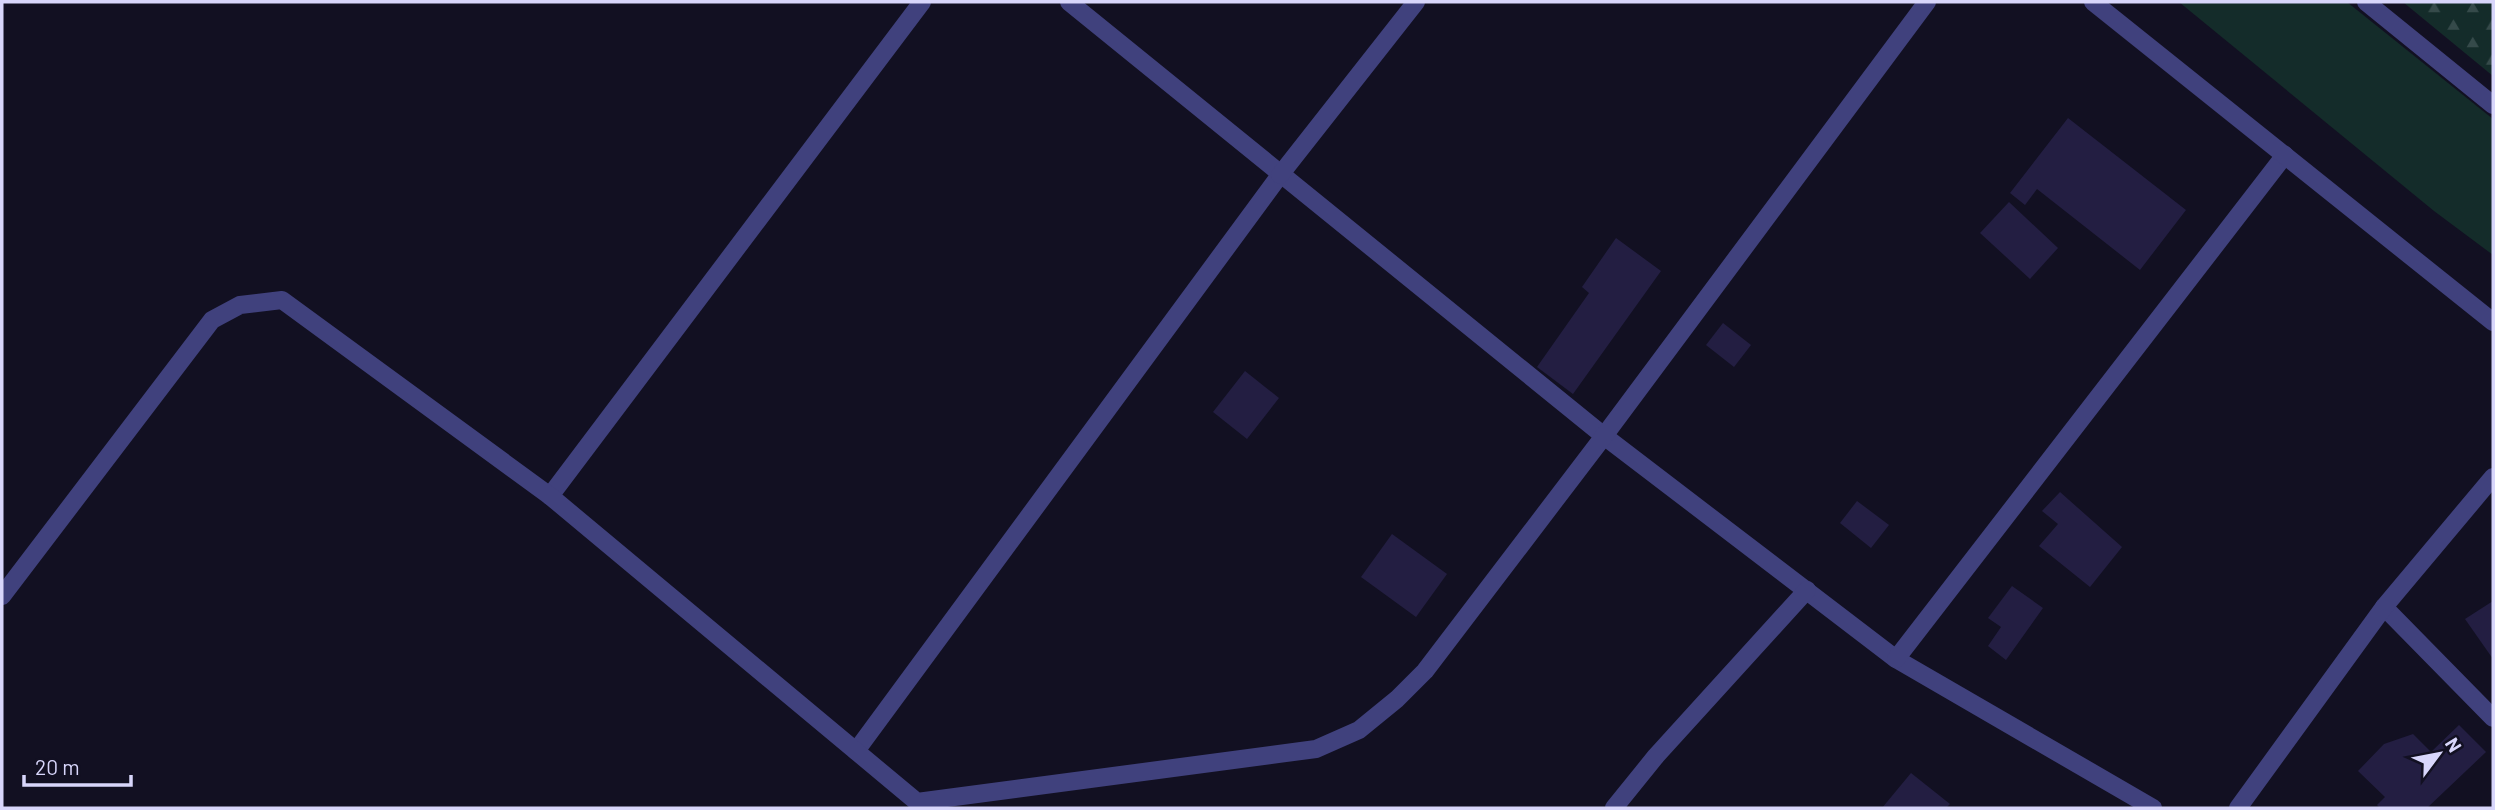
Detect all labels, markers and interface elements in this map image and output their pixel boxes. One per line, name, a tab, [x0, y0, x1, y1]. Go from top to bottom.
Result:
north arrow	[2404, 719, 2474, 789]
text: N	[2441, 733, 2467, 756]
scale bar	[24, 744, 131, 788]
text: 20 m	[35, 754, 80, 779]

